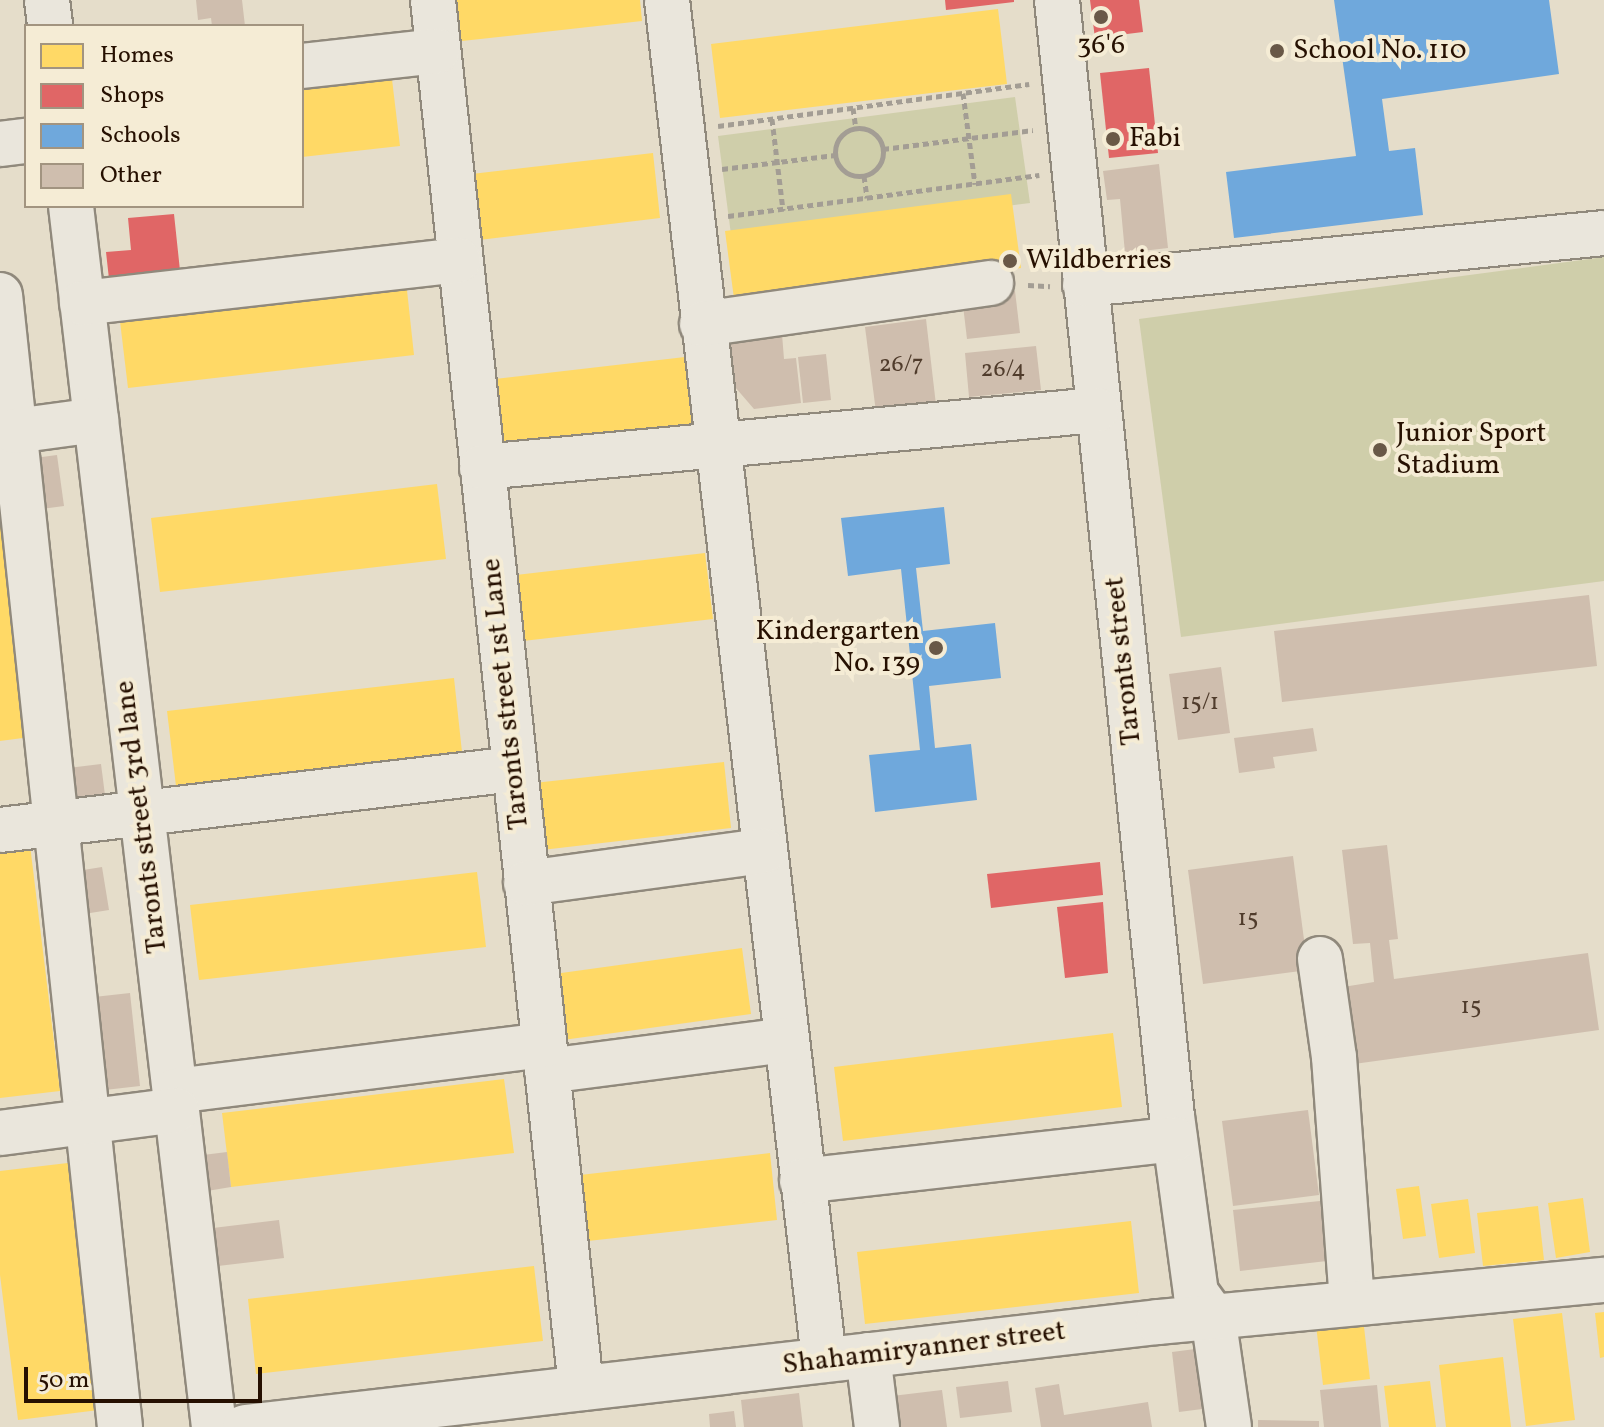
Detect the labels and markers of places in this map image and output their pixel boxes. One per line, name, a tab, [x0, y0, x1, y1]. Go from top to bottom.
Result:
marker: 36'6	[1092, 8, 1110, 26]
place label: 36'6	[1077, 29, 1125, 63]
place label: School No. 110	[1293, 34, 1467, 68]
marker: School No. 110	[1268, 42, 1286, 60]
place label: Fabi	[1129, 122, 1181, 156]
marker: Fabi	[1104, 130, 1122, 148]
place label: Wildberries	[1026, 244, 1172, 278]
marker: Wildberries	[1001, 252, 1019, 270]
place label: Junior Sport Stadium	[1396, 417, 1546, 483]
marker: Junior Sport Stadium	[1371, 441, 1389, 459]
place label: Kindergarten No. 139	[756, 615, 920, 681]
marker: Kindergarten No. 139	[927, 639, 945, 657]

